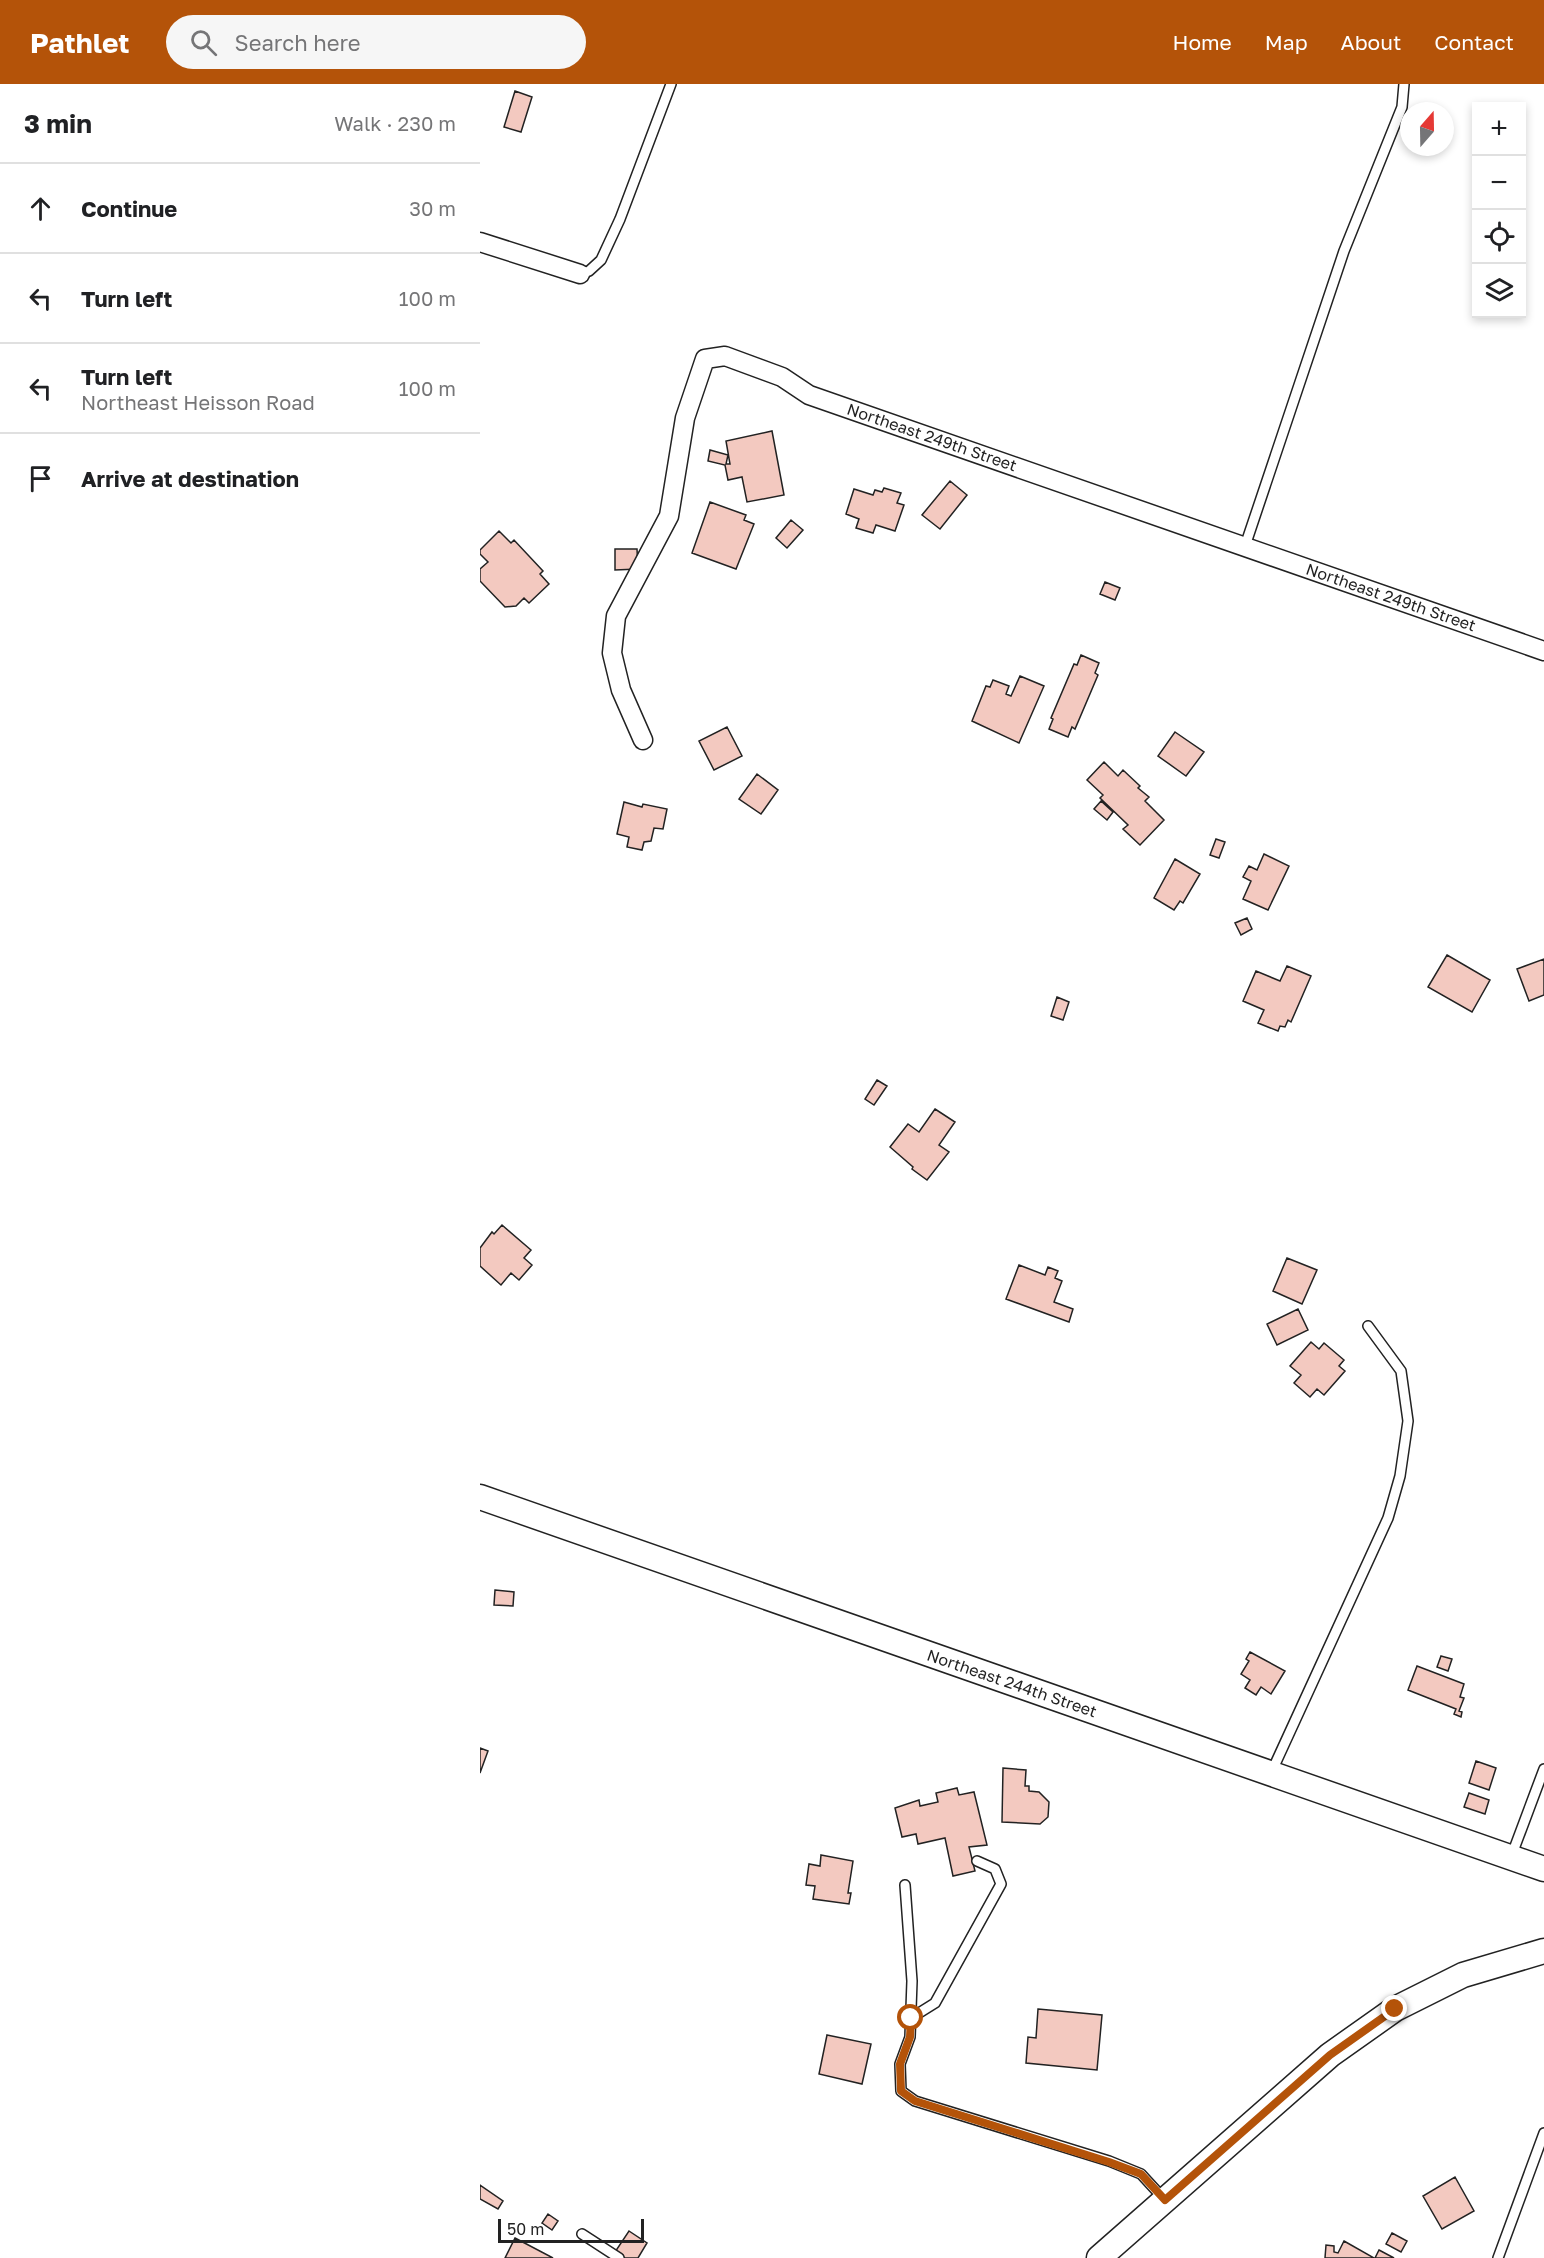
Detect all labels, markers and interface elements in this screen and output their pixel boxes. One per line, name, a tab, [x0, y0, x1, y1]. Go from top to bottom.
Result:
search box	[166, 15, 586, 69]
text: Pathlet	[30, 26, 130, 59]
icon: search	[187, 26, 220, 59]
text: Search here	[235, 29, 361, 56]
text: Home	[1172, 29, 1232, 55]
text: Map	[1265, 29, 1308, 55]
text: About	[1341, 29, 1401, 55]
text: Contact	[1434, 29, 1514, 55]
north arrow	[1400, 102, 1454, 156]
map controls	[1472, 102, 1526, 318]
button: +	[1472, 102, 1526, 156]
text: 3 min	[24, 108, 92, 139]
text: Walk · 230 m	[334, 111, 456, 135]
button: −	[1472, 156, 1526, 210]
icon: ahead	[24, 192, 57, 225]
text: Continue	[81, 195, 177, 222]
text: 30 m	[409, 196, 456, 220]
button: locate	[1472, 210, 1526, 264]
button: layers	[1472, 264, 1526, 318]
icon: left	[24, 282, 57, 315]
text: Turn left	[81, 285, 172, 312]
text: 100 m	[399, 286, 456, 310]
text: Turn left	[81, 363, 172, 390]
icon: left	[24, 372, 57, 405]
text: 100 m	[399, 376, 456, 400]
text: Northeast Heisson Road	[81, 390, 315, 414]
street label: Northeast 249th Street	[845, 399, 1019, 475]
icon: arrive	[24, 462, 57, 495]
text: Arrive at destination	[81, 465, 299, 492]
street label: Northeast 249th Street	[1304, 559, 1478, 635]
street label: Northeast 244th Street	[925, 1645, 1099, 1721]
route end	[1381, 1995, 1407, 2021]
route start	[897, 2004, 923, 2030]
scale bar	[498, 2216, 644, 2244]
text: 50 m	[507, 2219, 544, 2239]

